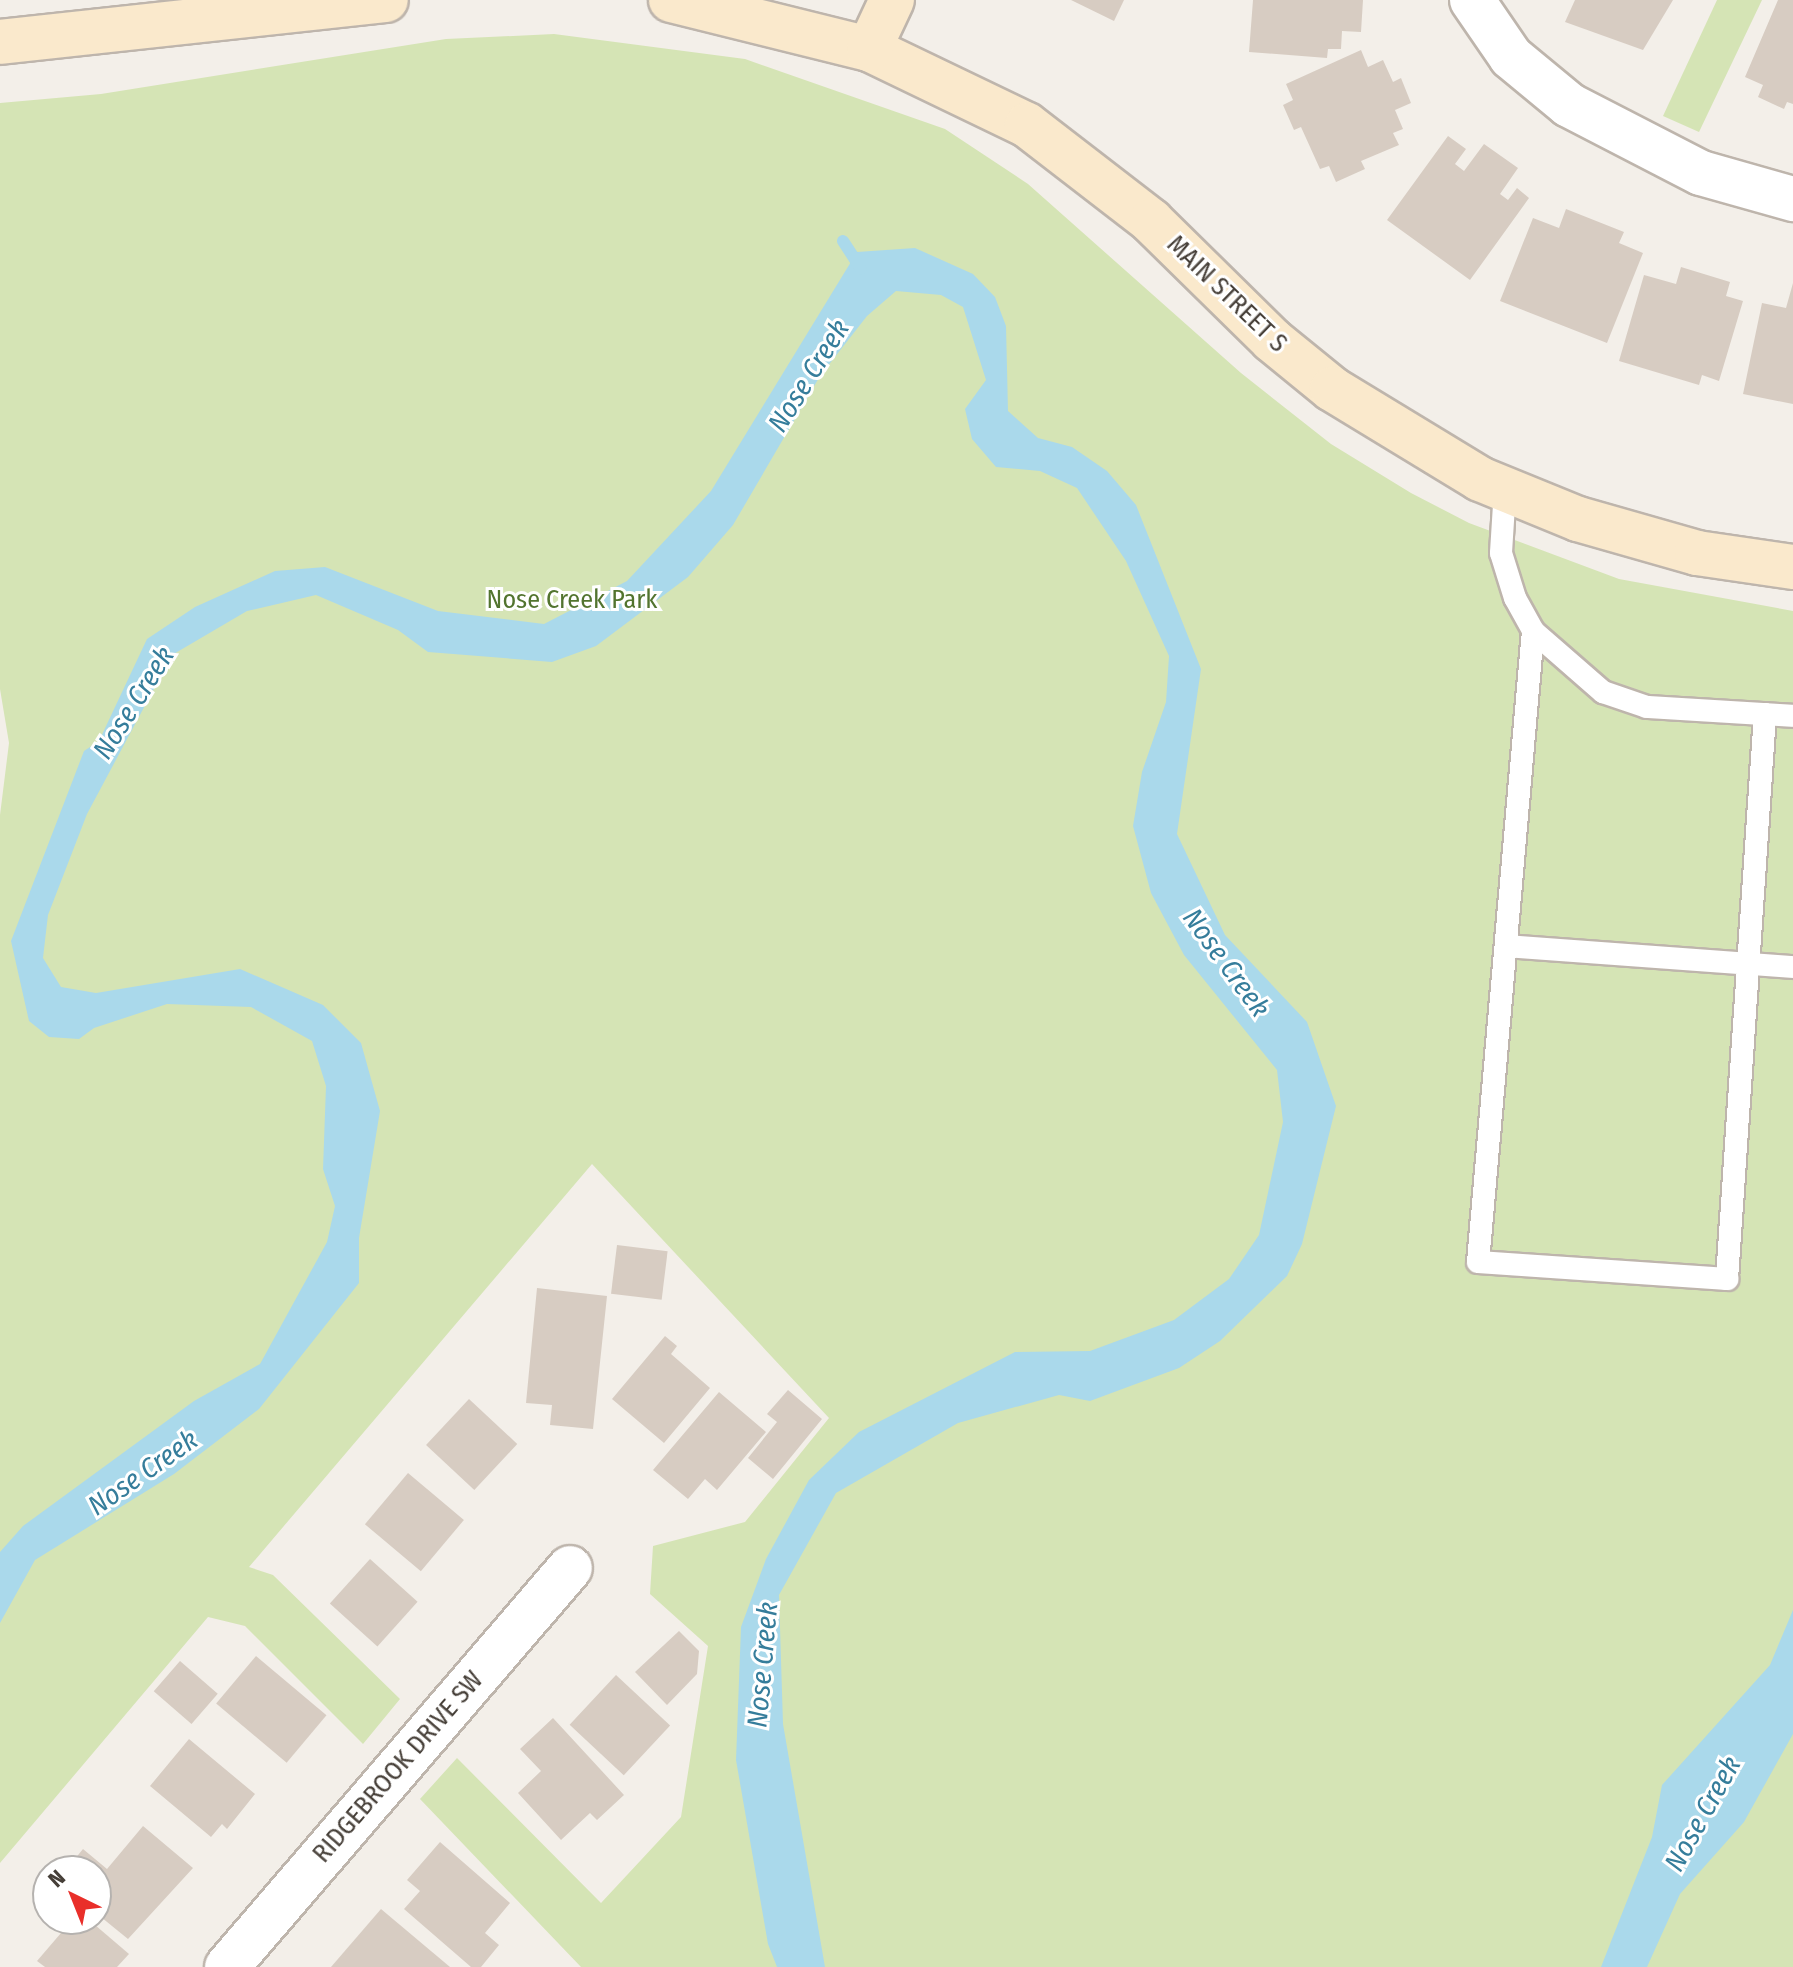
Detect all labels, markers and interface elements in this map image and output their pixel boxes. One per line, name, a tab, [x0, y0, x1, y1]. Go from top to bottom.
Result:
street label: MAIN STREET S	[1160, 229, 1294, 359]
water label: Nose Creek	[761, 314, 857, 438]
park label: Nose Creek Park	[487, 584, 657, 616]
water label: Nose Creek	[86, 641, 182, 765]
water label: Nose Creek	[1175, 902, 1277, 1024]
water label: Nose Creek	[82, 1423, 204, 1523]
water label: Nose Creek	[741, 1601, 785, 1729]
street label: RIDGEBROOK DRIVE SW	[306, 1665, 490, 1869]
water label: Nose Creek	[1658, 1751, 1748, 1877]
north arrow	[32, 1855, 112, 1935]
text: N	[43, 1864, 71, 1893]

